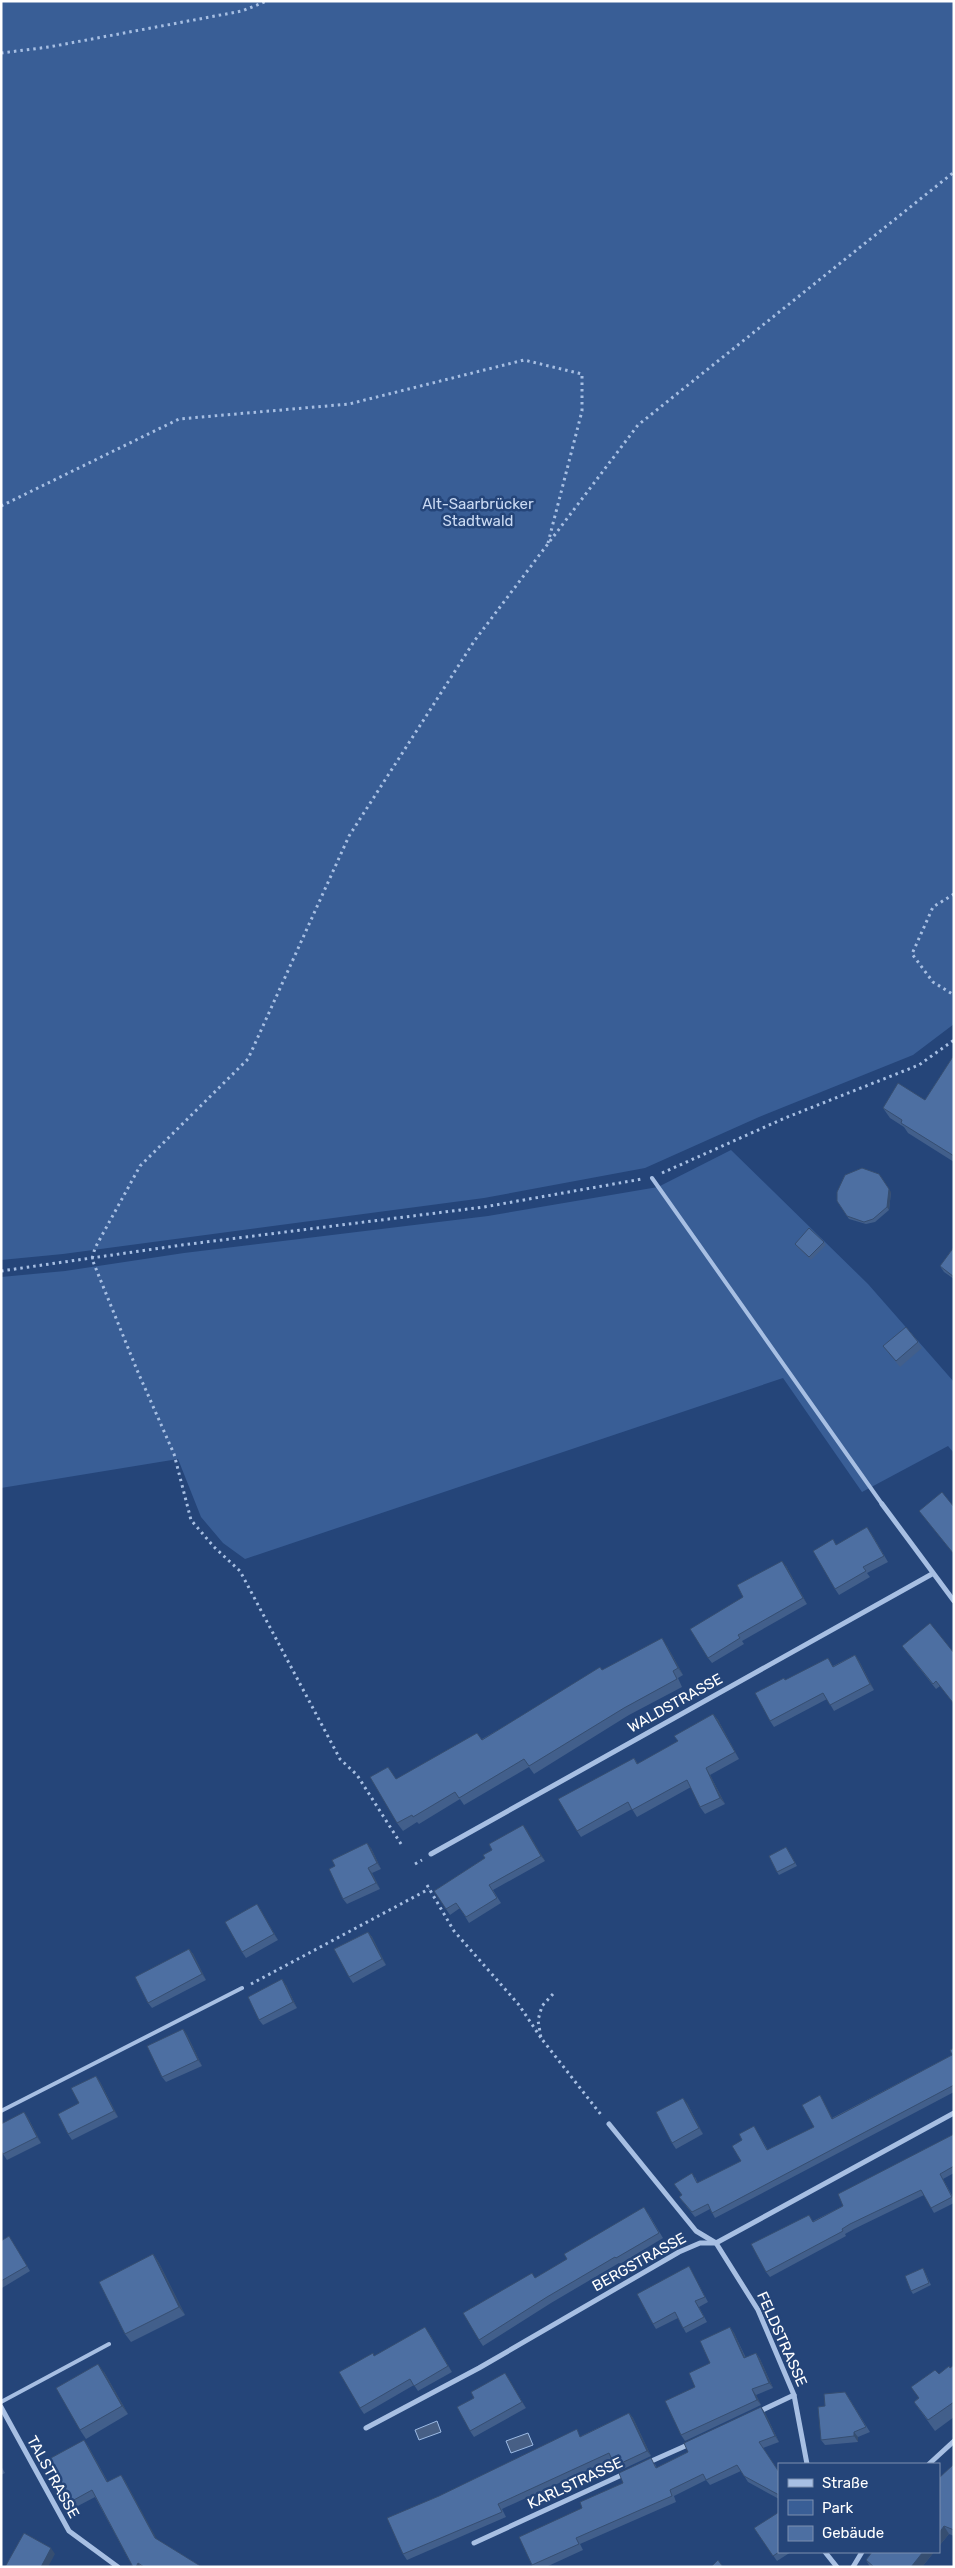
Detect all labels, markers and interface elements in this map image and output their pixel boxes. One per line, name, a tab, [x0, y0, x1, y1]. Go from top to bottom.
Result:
park label: Alt-Saarbrücker Stadtwald	[422, 495, 534, 530]
street label: WALDSTRASSE	[624, 1669, 726, 1737]
street label: BERGSTRASSE	[589, 2229, 689, 2295]
street label: FELDSTRASSE	[753, 2289, 811, 2389]
street label: TALSTRASSE	[23, 2433, 83, 2521]
street label: KARLSTRASSE	[525, 2453, 625, 2513]
legend	[778, 2463, 940, 2553]
text: Straße	[822, 2474, 868, 2492]
text: Park	[822, 2499, 853, 2517]
text: Gebäude	[822, 2524, 884, 2542]

